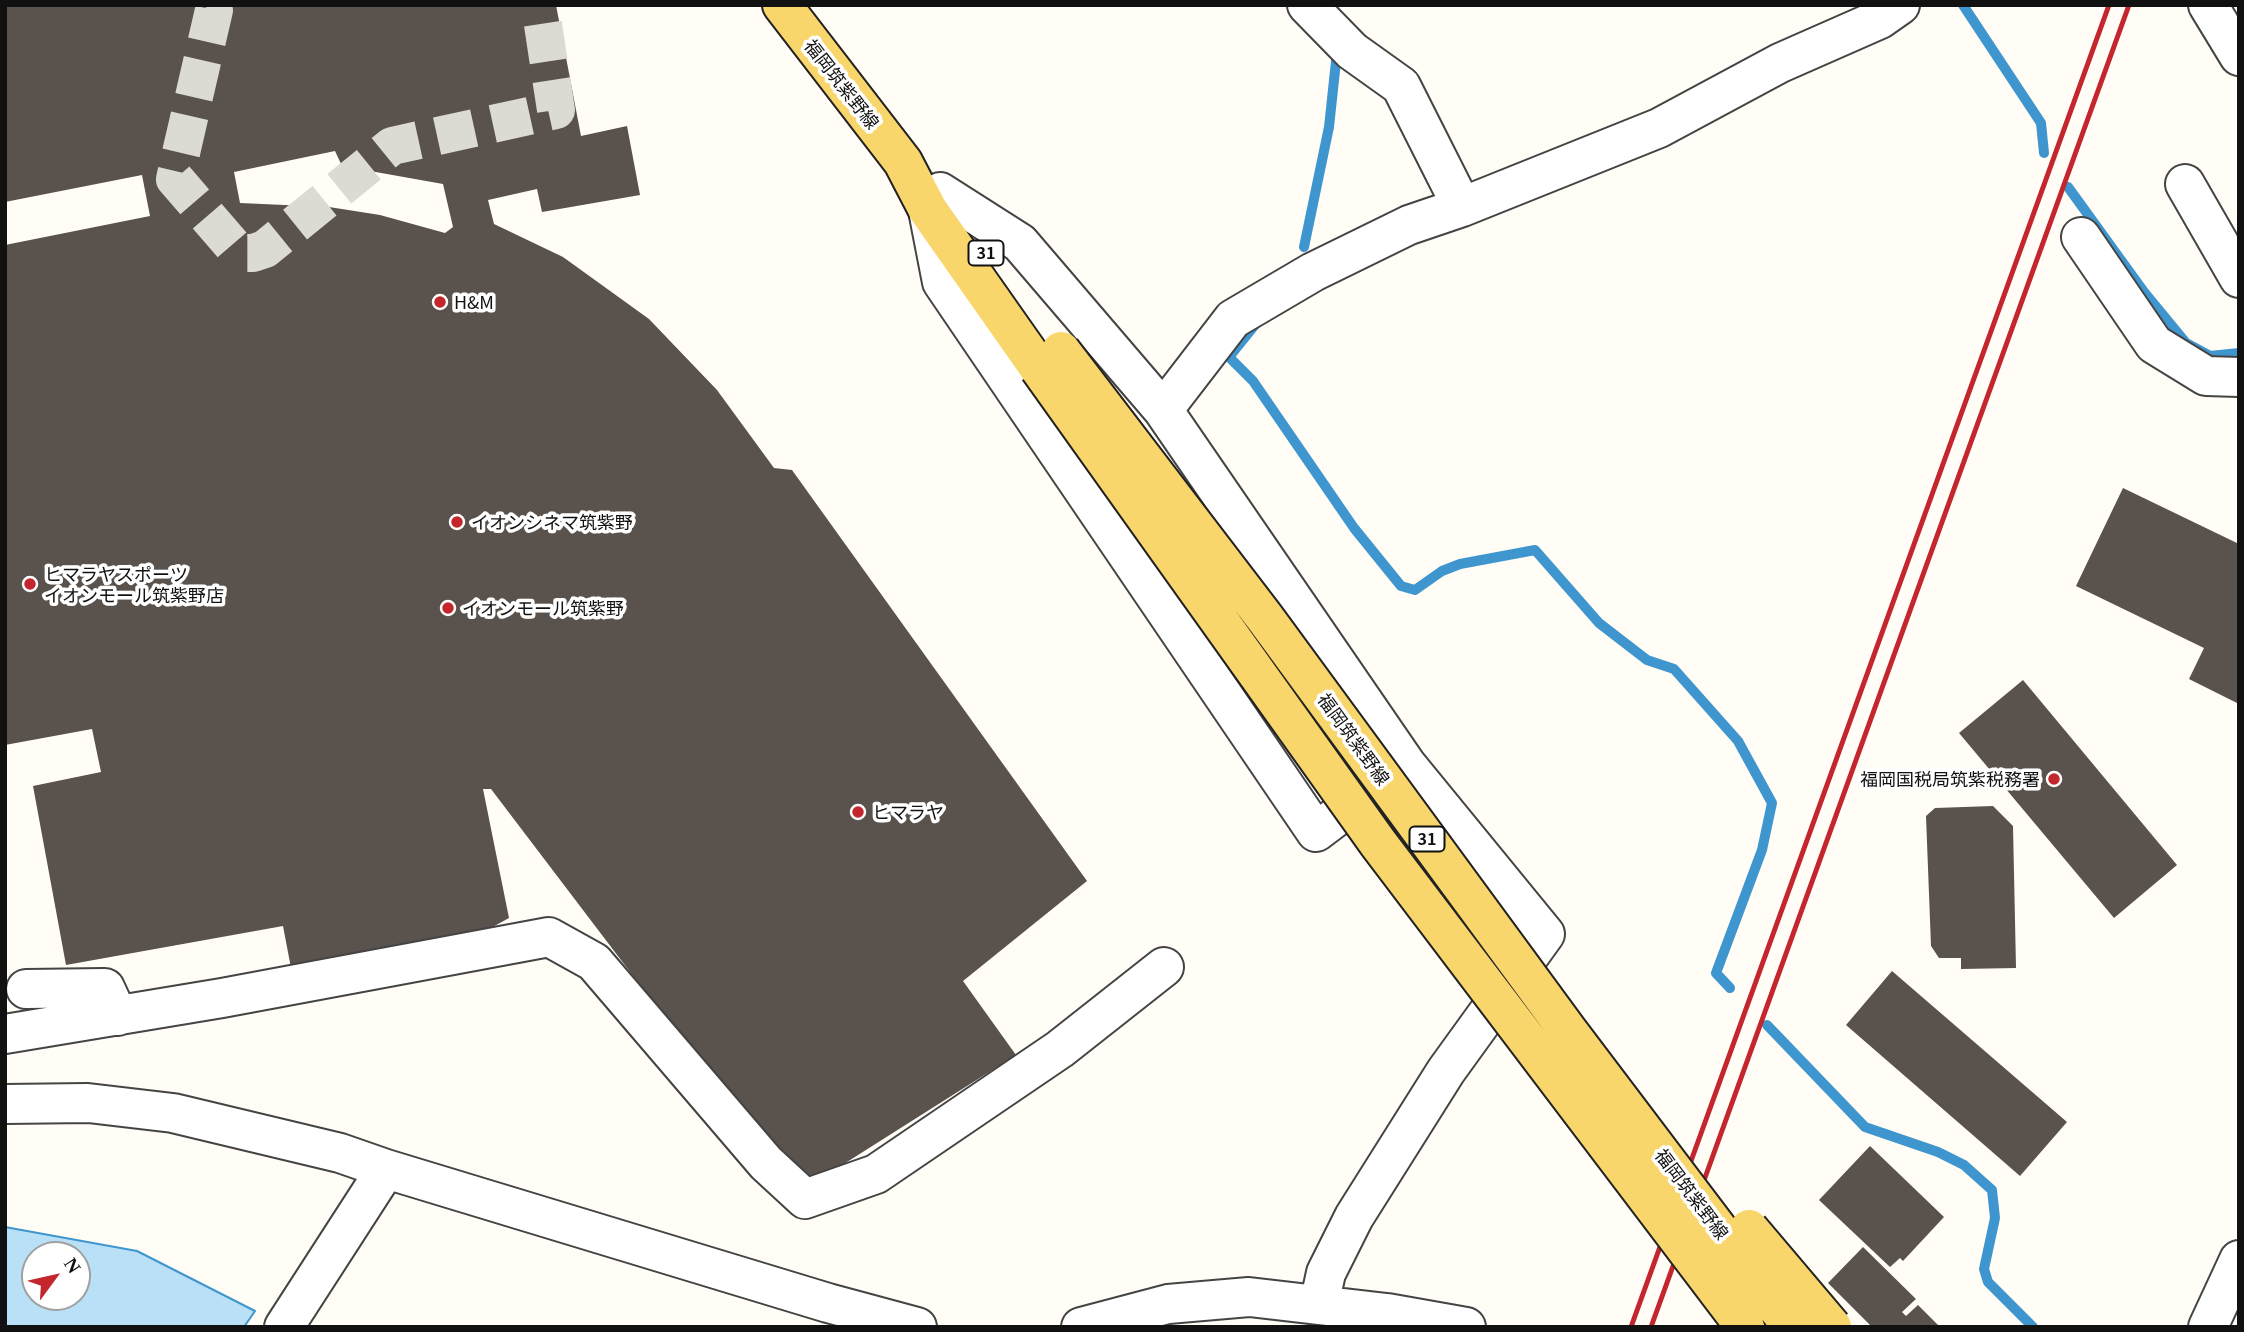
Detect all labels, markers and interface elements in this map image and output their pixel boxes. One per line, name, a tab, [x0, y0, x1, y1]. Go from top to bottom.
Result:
street label: 福岡筑紫野線	[800, 35, 884, 133]
road number: 31	[968, 241, 1004, 266]
place label: H&M	[454, 291, 494, 313]
marker: H&M	[432, 294, 448, 310]
place label: イオンシネマ筑紫野	[471, 511, 633, 533]
marker: イオンシネマ筑紫野	[449, 514, 465, 530]
place label: ヒマラヤスポーツ イオンモール筑紫野店	[44, 563, 224, 606]
marker: ヒマラヤスポーツ イオンモール筑紫野店	[22, 576, 38, 592]
place label: イオンモール筑紫野	[462, 597, 624, 619]
marker: イオンモール筑紫野	[440, 600, 456, 616]
street label: 福岡筑紫野線	[1314, 689, 1394, 789]
place label: 福岡国税局筑紫税務署	[1860, 768, 2040, 790]
marker: 福岡国税局筑紫税務署	[2046, 771, 2062, 787]
place label: ヒマラヤ	[872, 801, 944, 823]
marker: ヒマラヤ	[850, 804, 866, 820]
road number: 31	[1410, 826, 1444, 852]
street label: 福岡筑紫野線	[1651, 1144, 1733, 1244]
north arrow	[21, 1241, 91, 1311]
text: N	[60, 1254, 85, 1277]

